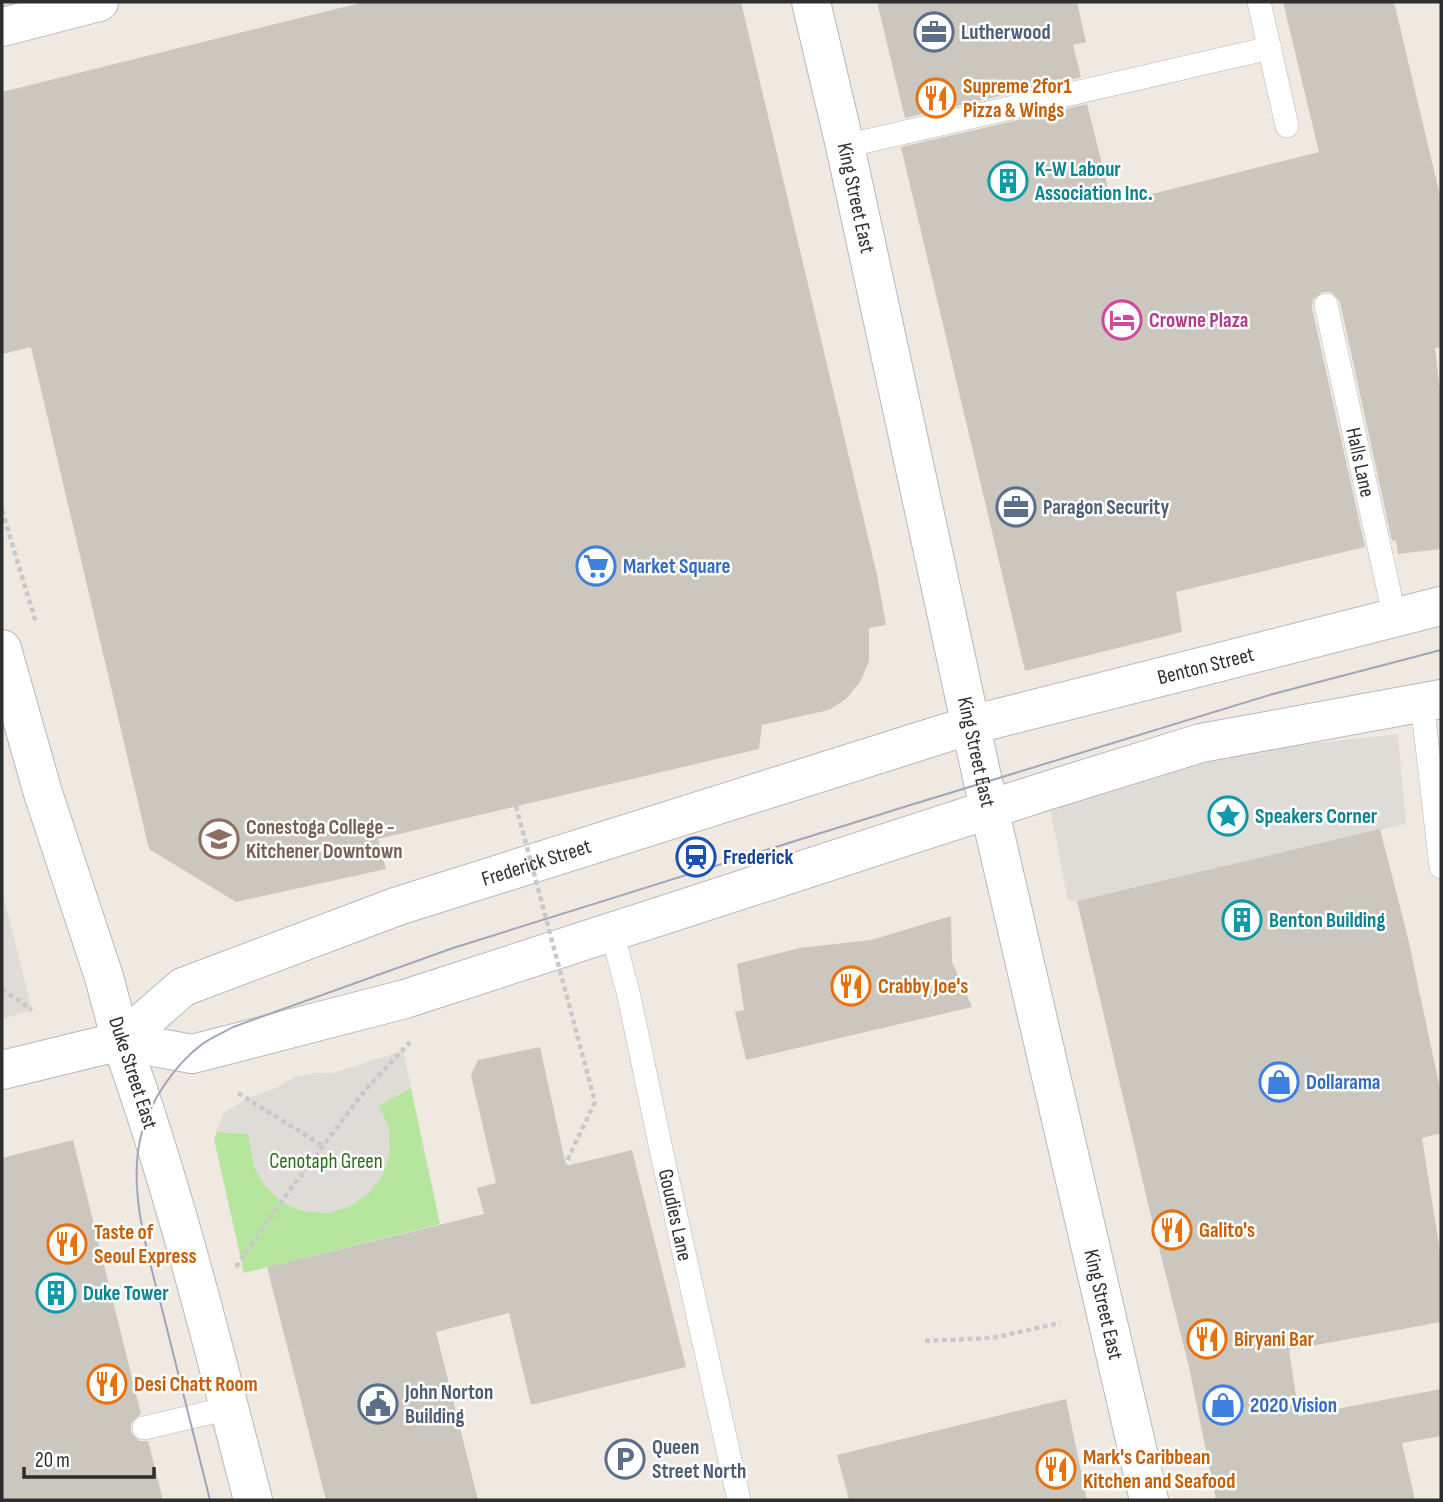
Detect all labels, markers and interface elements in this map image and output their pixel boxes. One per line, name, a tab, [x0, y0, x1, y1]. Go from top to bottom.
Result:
office icon: Lutherwood	[913, 11, 955, 53]
place label: Lutherwood	[961, 20, 1051, 45]
place label: Supreme 2for1 Pizza & Wings	[963, 74, 1072, 123]
restaurant icon: Supreme 2for1 Pizza & Wings	[915, 77, 957, 119]
street label: King Street East	[832, 140, 880, 255]
place label: K-W Labour Association Inc.	[1034, 157, 1153, 206]
building icon: K-W Labour Association Inc.	[987, 160, 1029, 202]
hotel icon: Crowne Plaza	[1101, 299, 1143, 341]
place label: Crowne Plaza	[1149, 308, 1248, 333]
street label: Halls Lane	[1341, 425, 1380, 500]
office icon: Paragon Security	[995, 486, 1037, 528]
place label: Paragon Security	[1043, 495, 1169, 520]
supermarket icon: Market Square	[575, 545, 617, 587]
place label: Market Square	[623, 554, 731, 579]
street label: Benton Street	[1155, 641, 1257, 690]
street label: King Street East	[952, 694, 1001, 810]
place icon: Speakers Corner	[1207, 795, 1249, 837]
place label: Speakers Corner	[1255, 804, 1378, 829]
place label: Conestoga College - Kitchener Downtown	[246, 815, 403, 864]
school or university icon: Conestoga College - Kitchener Downtown	[198, 818, 240, 860]
street label: Frederick Street	[478, 833, 594, 891]
station icon: Frederick	[675, 836, 717, 878]
place label: Frederick	[723, 845, 794, 870]
building icon: Benton Building	[1221, 899, 1263, 941]
place label: Benton Building	[1269, 908, 1385, 933]
restaurant icon: Crabby Joe's	[830, 965, 872, 1007]
place label: Crabby Joe's	[878, 974, 968, 999]
street label: Duke Street East	[103, 1014, 163, 1132]
shop icon: Dollarama	[1258, 1061, 1300, 1103]
place label: Dollarama	[1306, 1070, 1380, 1095]
park label: Cenotaph Green	[269, 1149, 383, 1174]
street label: Goudies Lane	[653, 1167, 698, 1263]
restaurant icon: Galito's	[1151, 1209, 1193, 1251]
place label: Galito's	[1199, 1218, 1255, 1243]
place label: Taste of Seoul Express	[94, 1220, 196, 1269]
restaurant icon: Taste of Seoul Express	[46, 1223, 88, 1265]
street label: King Street East	[1079, 1247, 1129, 1362]
building icon: Duke Tower	[35, 1272, 77, 1314]
place label: Duke Tower	[83, 1281, 169, 1306]
restaurant icon: Biryani Bar	[1186, 1318, 1228, 1360]
place label: Biryani Bar	[1234, 1327, 1315, 1352]
restaurant icon: Desi Chatt Room	[86, 1363, 128, 1405]
place label: Desi Chatt Room	[134, 1372, 258, 1397]
place label: John Norton Building	[404, 1380, 493, 1429]
public building icon: John Norton Building	[357, 1383, 399, 1425]
shop icon: 2020 Vision	[1202, 1384, 1244, 1426]
place label: 2020 Vision	[1250, 1393, 1337, 1418]
place label: Queen Street North	[652, 1435, 746, 1484]
scale bar	[24, 1436, 154, 1480]
parking icon: Queen Street North	[604, 1438, 646, 1480]
place label: Mark's Caribbean Kitchen and Seafood	[1083, 1445, 1235, 1494]
text: 20 m	[35, 1448, 70, 1473]
restaurant icon: Mark's Caribbean Kitchen and Seafood	[1035, 1448, 1077, 1490]

